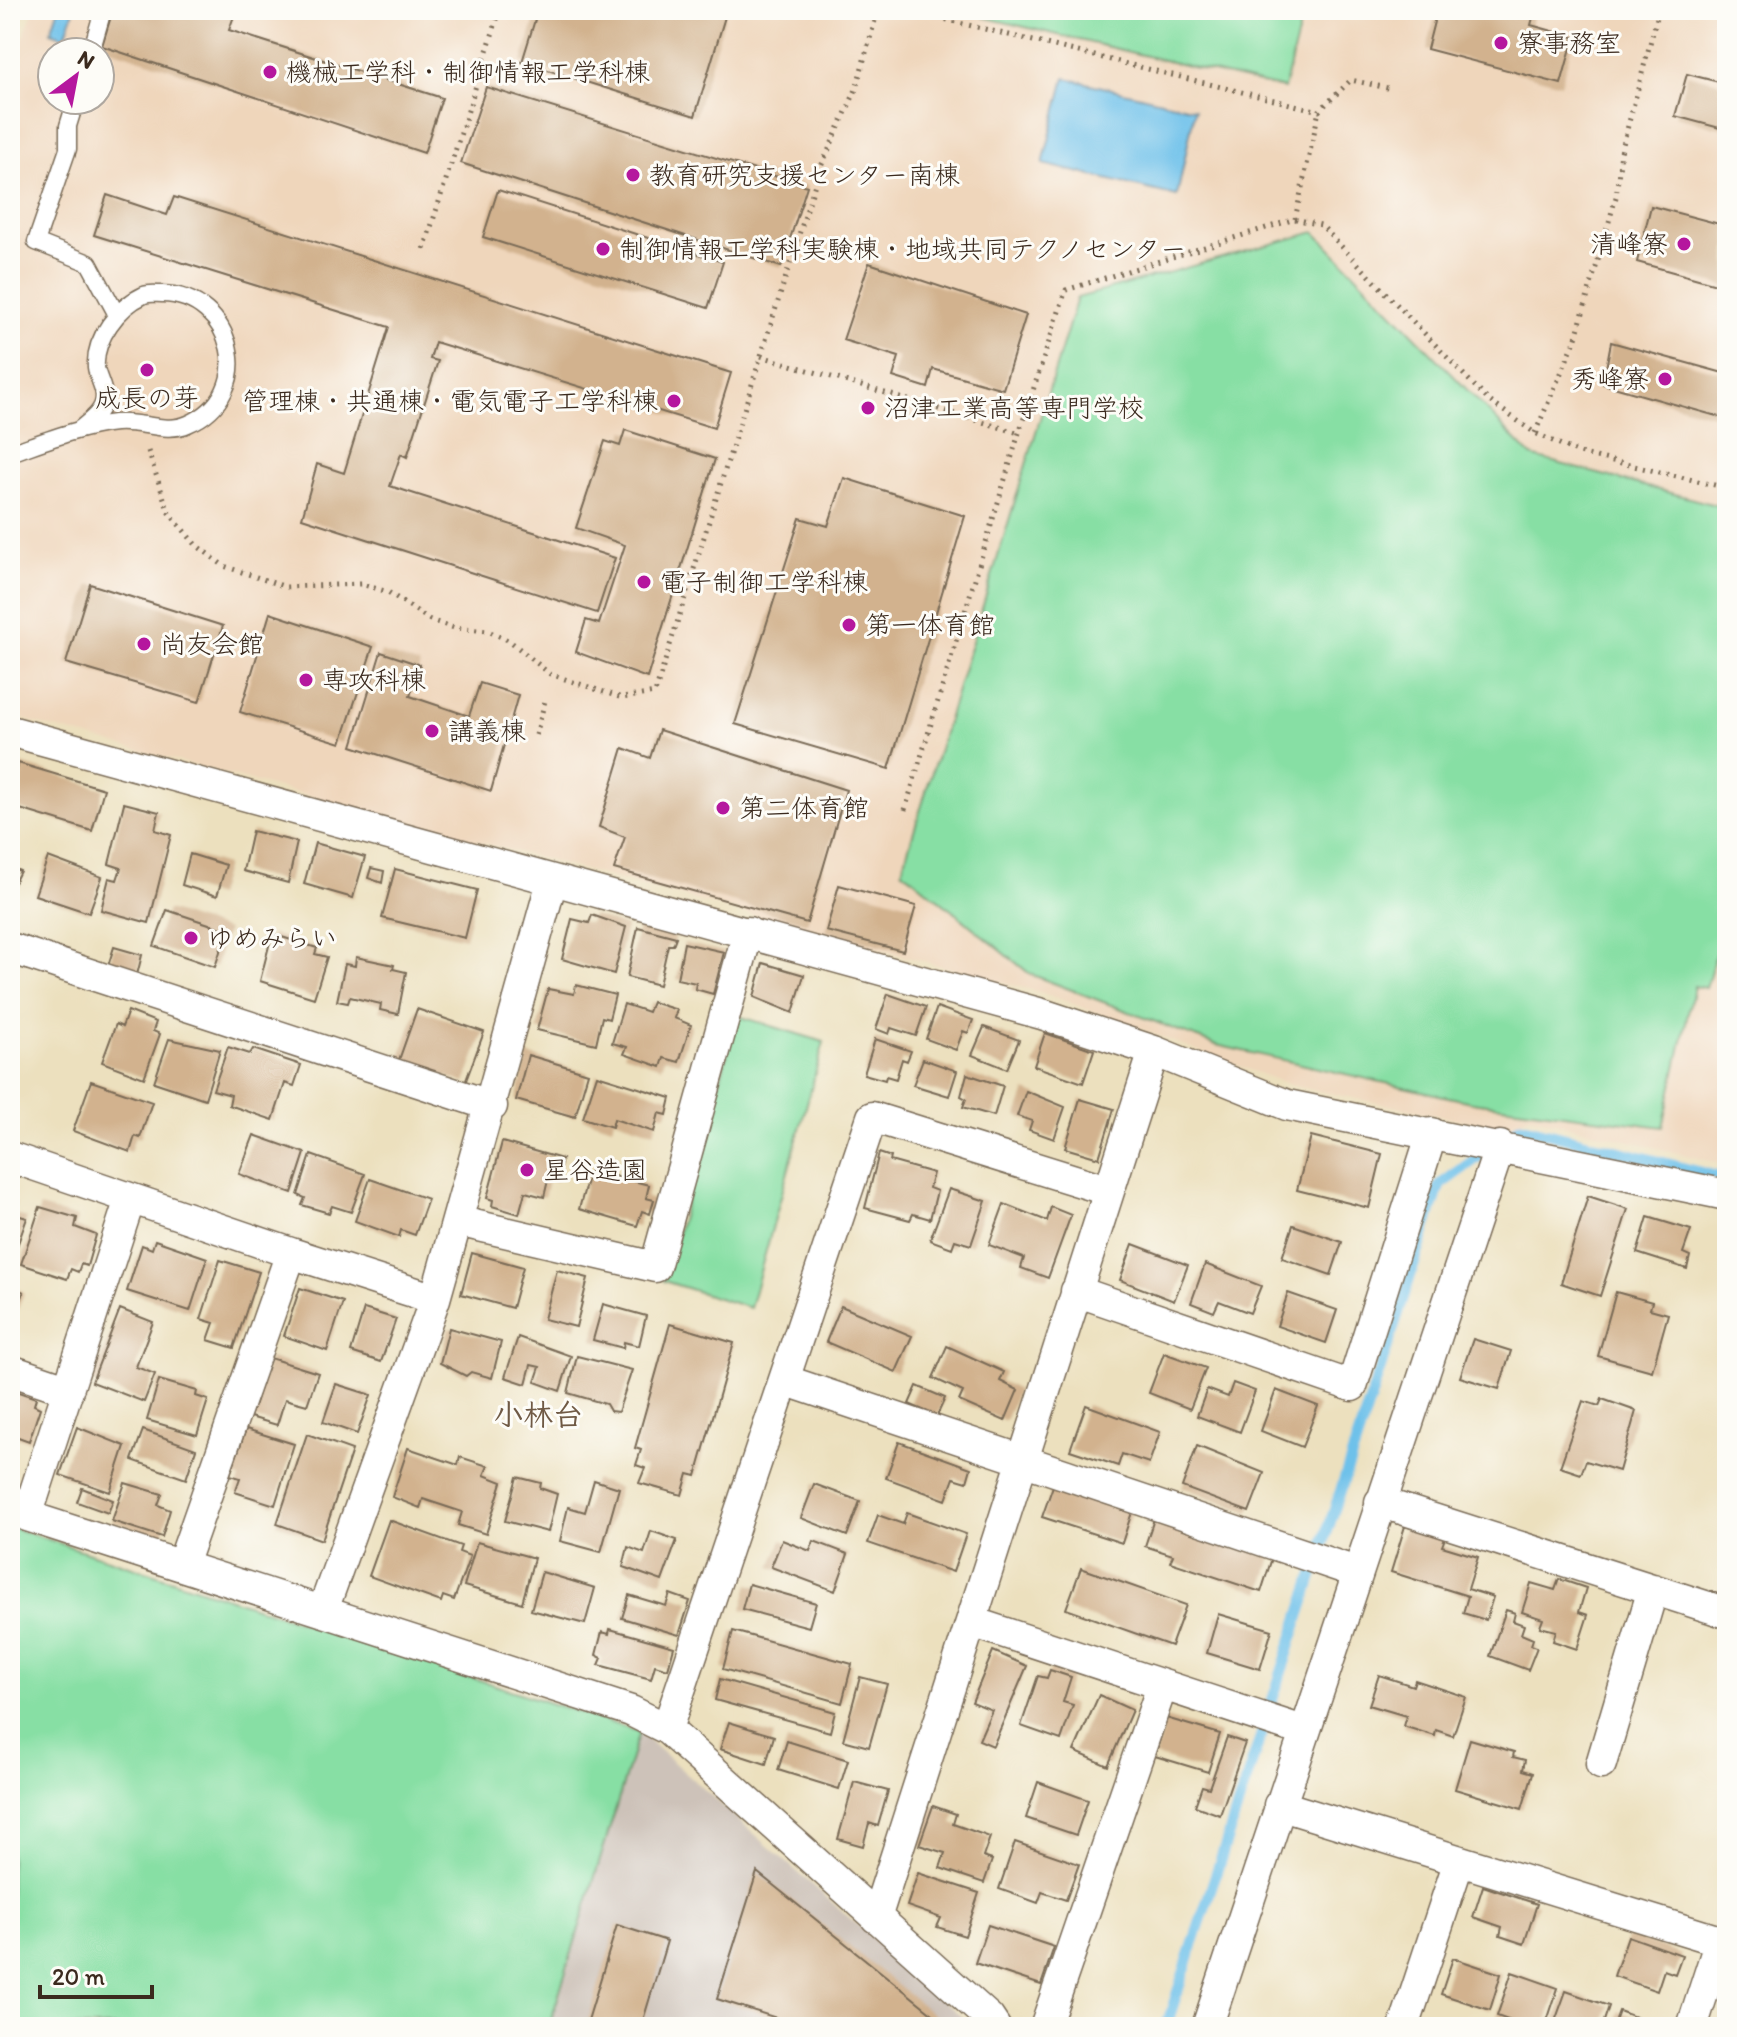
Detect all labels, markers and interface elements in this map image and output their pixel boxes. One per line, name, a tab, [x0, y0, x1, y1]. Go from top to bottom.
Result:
place label: 寮事務室	[1517, 27, 1621, 59]
marker: 寮事務室	[1492, 34, 1510, 52]
north arrow	[36, 36, 116, 116]
text: N	[73, 44, 100, 75]
place label: 機械工学科・制御情報工学科棟	[286, 56, 650, 88]
marker: 機械工学科・制御情報工学科棟	[261, 63, 279, 81]
place label: 教育研究支援センター南棟	[649, 159, 960, 191]
marker: 教育研究支援センター南棟	[624, 166, 642, 184]
place label: 清峰寮	[1590, 228, 1668, 260]
place label: 制御情報工学科実験棟・地域共同テクノセンター	[619, 233, 1186, 265]
marker: 清峰寮	[1675, 235, 1693, 253]
marker: 制御情報工学科実験棟・地域共同テクノセンター	[594, 240, 612, 258]
marker: 成長の芽	[138, 361, 156, 379]
place label: 秀峰寮	[1571, 363, 1649, 395]
marker: 秀峰寮	[1656, 370, 1674, 388]
place label: 成長の芽	[95, 382, 199, 414]
place label: 管理棟・共通棟・電気電子工学科棟	[242, 385, 658, 417]
marker: 管理棟・共通棟・電気電子工学科棟	[665, 392, 683, 410]
place label: 沼津工業高等専門学校	[884, 392, 1144, 424]
marker: 沼津工業高等専門学校	[859, 399, 877, 417]
place label: 電子制御工学科棟	[660, 566, 868, 598]
marker: 電子制御工学科棟	[635, 573, 653, 591]
place label: 第一体育館	[865, 609, 995, 641]
marker: 第一体育館	[840, 616, 858, 634]
place label: 尚友会館	[160, 628, 264, 660]
marker: 尚友会館	[135, 635, 153, 653]
place label: 専攻科棟	[322, 664, 426, 696]
marker: 専攻科棟	[297, 671, 315, 689]
place label: 講義棟	[448, 715, 526, 747]
marker: 講義棟	[423, 722, 441, 740]
place label: 第二体育館	[739, 792, 869, 824]
marker: 第二体育館	[714, 799, 732, 817]
place label: ゆめみらい	[207, 922, 337, 954]
marker: ゆめみらい	[182, 929, 200, 947]
place label: 星谷造園	[543, 1154, 647, 1186]
marker: 星谷造園	[518, 1161, 536, 1179]
district label: 小林台	[493, 1396, 583, 1433]
scale bar	[40, 1949, 152, 1999]
text: 20 m	[52, 1962, 105, 1991]

